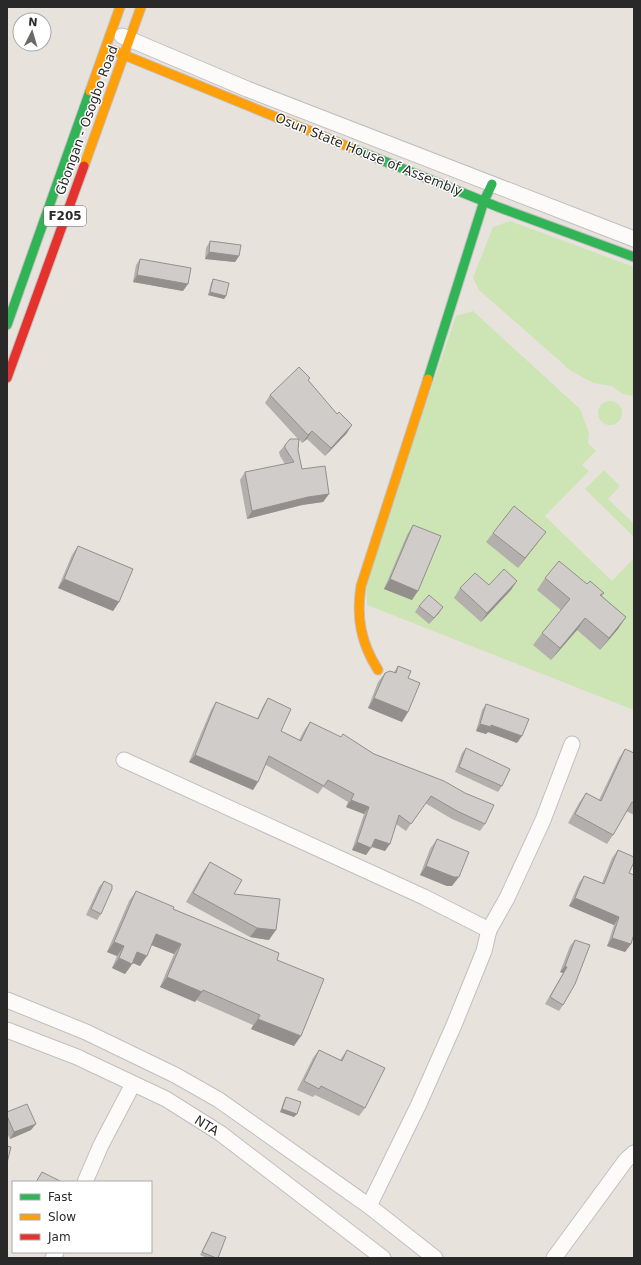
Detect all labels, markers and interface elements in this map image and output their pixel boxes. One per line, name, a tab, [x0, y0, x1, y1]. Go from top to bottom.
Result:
north arrow	[12, 12, 52, 52]
text: N	[28, 16, 38, 29]
street label: Gbongan - Osogbo Road	[52, 43, 121, 197]
street label: Osun State House of Assembly	[273, 110, 465, 199]
road number: F205	[44, 206, 86, 226]
street label: NTA	[192, 1112, 222, 1139]
legend	[12, 1181, 152, 1253]
text: Fast	[48, 1190, 72, 1204]
text: Slow	[48, 1210, 76, 1224]
text: Jam	[47, 1230, 71, 1244]

